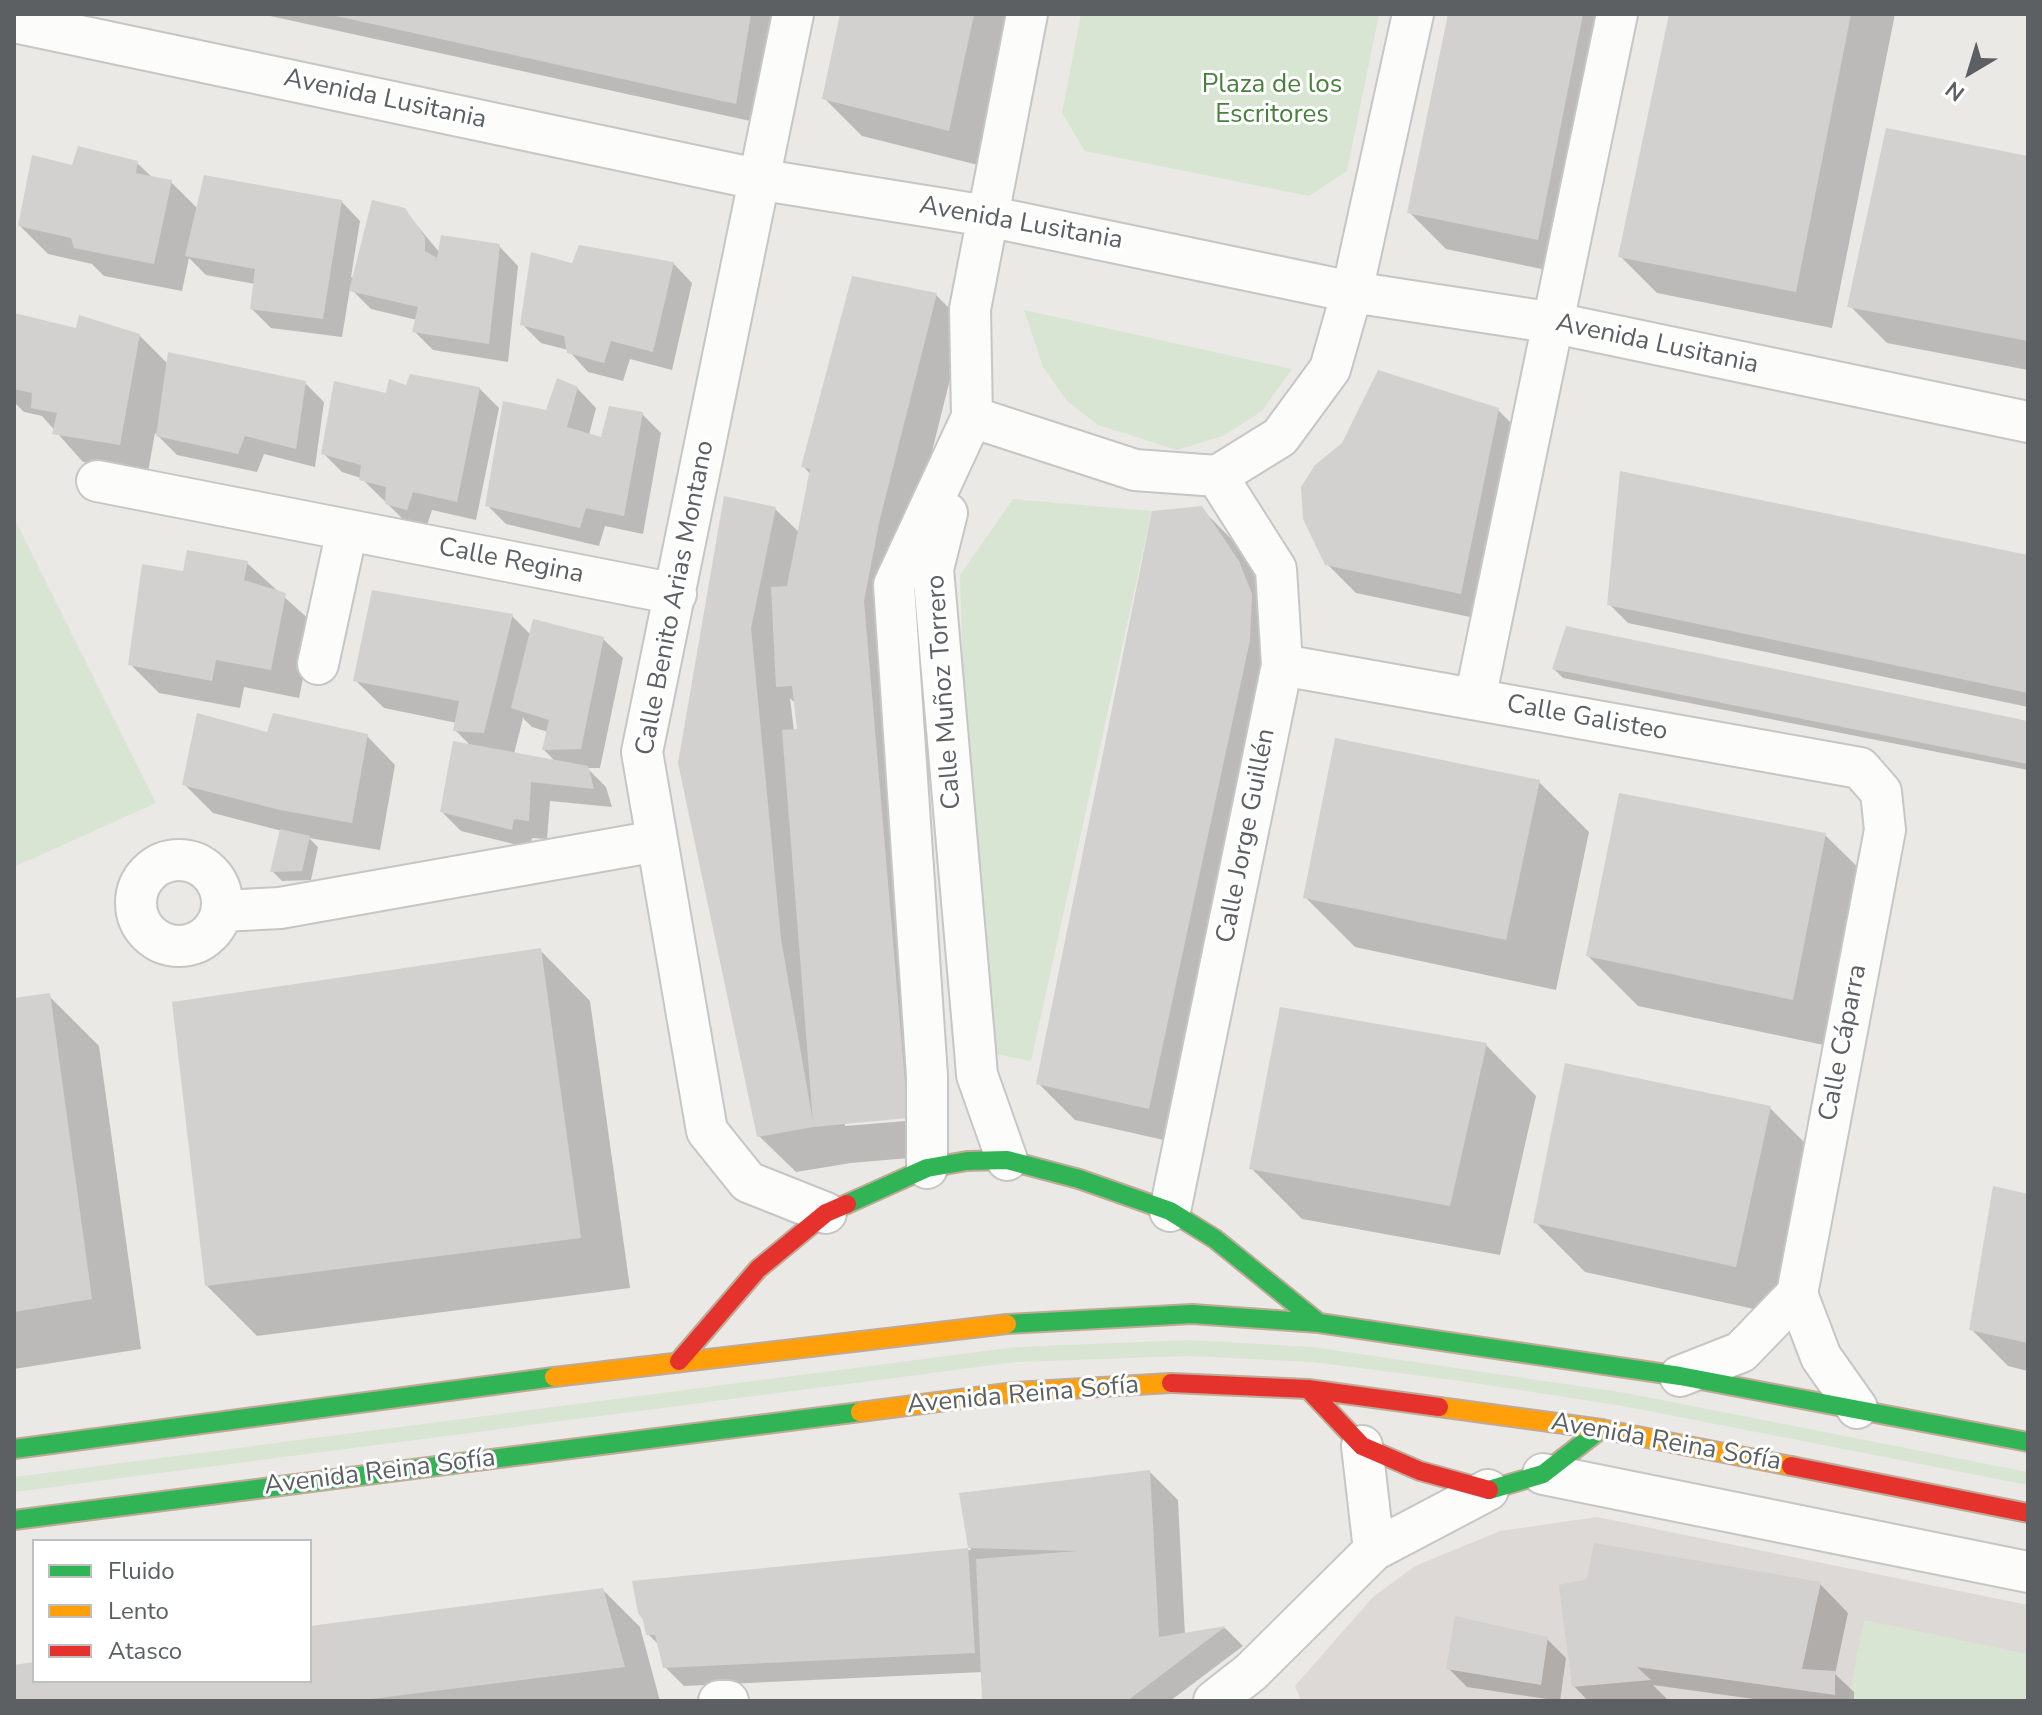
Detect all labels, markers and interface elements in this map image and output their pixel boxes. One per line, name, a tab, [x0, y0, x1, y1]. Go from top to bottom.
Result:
north arrow	[1930, 32, 2010, 112]
street label: Avenida Lusitania	[281, 63, 489, 137]
park label: Plaza de los Escritores	[1202, 70, 1342, 132]
text: N	[1940, 74, 1971, 108]
street label: Avenida Lusitania	[917, 191, 1125, 257]
street label: Avenida Lusitania	[1553, 308, 1761, 382]
street label: Calle Benito Arias Montano	[630, 438, 722, 758]
street label: Calle Regina	[436, 533, 586, 591]
street label: Calle Muñoz Torrero	[921, 574, 969, 810]
street label: Calle Galisteo	[1504, 690, 1670, 748]
street label: Calle Jorge Guillén	[1211, 726, 1283, 946]
street label: Calle Cáparra	[1814, 962, 1874, 1124]
street label: Avenida Reina Sofía	[906, 1370, 1140, 1422]
street label: Avenida Reina Sofía	[1549, 1407, 1783, 1479]
street label: Avenida Reina Sofía	[263, 1443, 497, 1503]
legend	[32, 1539, 312, 1683]
text: Fluido	[108, 1555, 175, 1587]
text: Lento	[108, 1595, 169, 1627]
text: Atasco	[108, 1635, 182, 1667]

